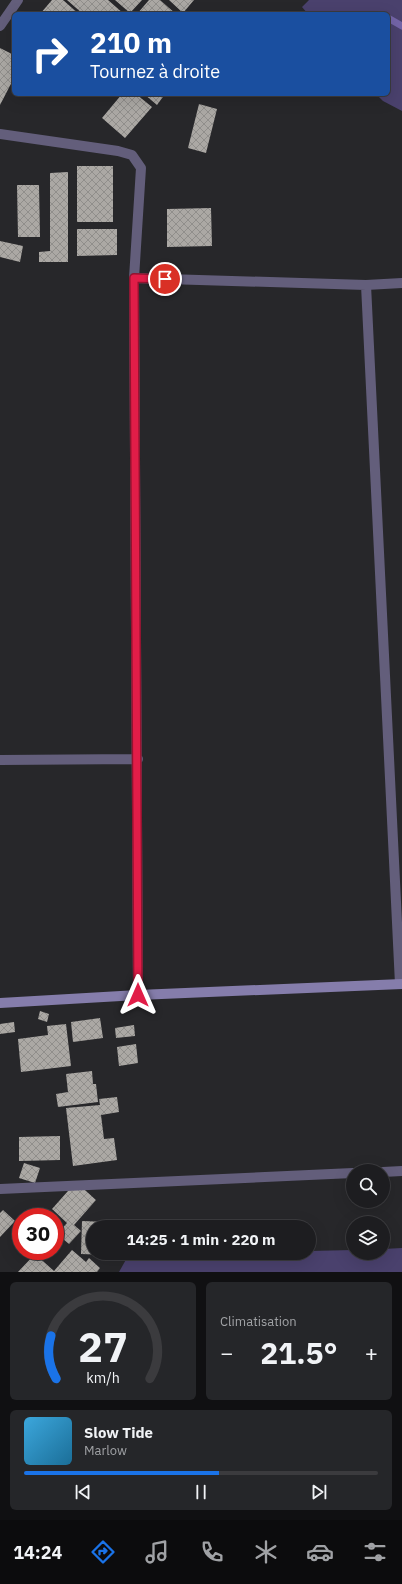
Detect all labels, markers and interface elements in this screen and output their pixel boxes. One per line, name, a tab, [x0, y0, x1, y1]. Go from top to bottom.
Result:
text: 210 m	[90, 24, 172, 61]
icon: right	[24, 28, 76, 80]
text: Tournez à droite	[90, 60, 220, 83]
pin	[148, 262, 182, 296]
icon: arrive	[154, 268, 176, 290]
position arrow	[117, 974, 159, 1016]
map controls	[346, 1164, 390, 1260]
button: search	[346, 1164, 390, 1208]
speed limit sign: 30	[12, 1208, 64, 1260]
button: layers	[346, 1216, 390, 1260]
text: 14:25 · 1 min · 220 m	[127, 1230, 275, 1249]
text: Climatisation	[220, 1313, 297, 1330]
text: 27	[78, 1319, 128, 1373]
text: 21.5°	[260, 1333, 338, 1372]
text: −	[220, 1338, 233, 1367]
text: +	[365, 1338, 378, 1367]
text: km/h	[86, 1368, 120, 1387]
text: Slow Tide	[84, 1423, 153, 1442]
text: Marlow	[84, 1442, 127, 1459]
icon: previous	[72, 1481, 94, 1503]
icon: pause	[190, 1481, 212, 1503]
icon: next	[308, 1481, 330, 1503]
icon: directions	[89, 1538, 117, 1566]
icon: music	[143, 1538, 171, 1566]
icon: phone	[198, 1538, 226, 1566]
icon: climate	[252, 1538, 280, 1566]
icon: car	[306, 1538, 334, 1566]
icon: filters	[361, 1538, 389, 1566]
text: 14:24	[13, 1541, 62, 1564]

